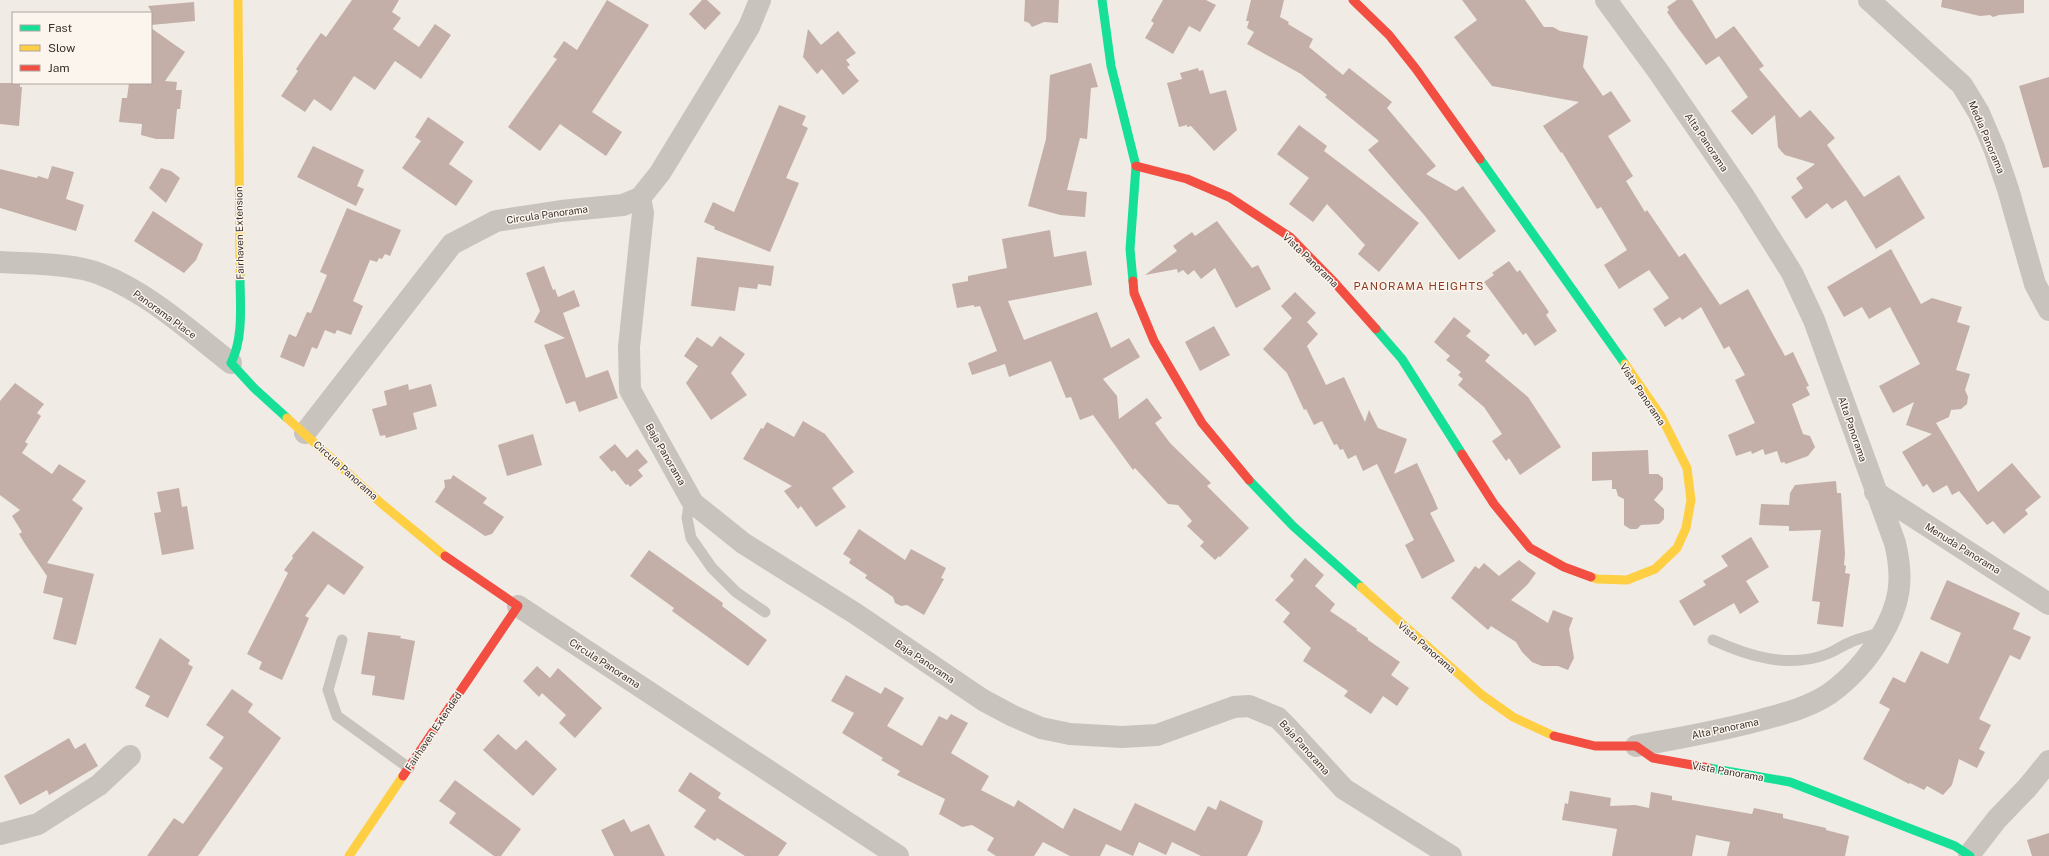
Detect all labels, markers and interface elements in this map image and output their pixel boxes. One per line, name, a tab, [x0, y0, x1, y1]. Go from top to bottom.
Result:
legend	[12, 12, 152, 84]
text: Fast	[48, 21, 73, 35]
text: Slow	[48, 41, 76, 55]
text: Jam	[48, 61, 70, 75]
street label: Media Panorama	[1966, 99, 2008, 175]
street label: Alta Panorama	[1683, 110, 1731, 174]
street label: Fairhaven Extension	[232, 186, 246, 280]
street label: Circula Panorama	[505, 202, 589, 226]
street label: Vista Panorama	[1281, 230, 1341, 290]
district label: PANORAMA HEIGHTS	[1354, 280, 1484, 292]
street label: Panorama Place	[131, 287, 199, 341]
street label: Vista Panorama	[1618, 361, 1668, 427]
street label: Alta Panorama	[1836, 395, 1870, 463]
street label: Baja Panorama	[643, 421, 689, 487]
street label: Circula Panorama	[311, 438, 381, 502]
street label: Menuda Panorama	[1923, 520, 2003, 576]
street label: Vista Panorama	[1396, 619, 1458, 675]
street label: Circula Panorama	[567, 636, 643, 690]
street label: Baja Panorama	[893, 637, 957, 685]
street label: Fairhaven Extended	[402, 689, 464, 773]
street label: Alta Panorama	[1690, 715, 1760, 741]
street label: Baja Panorama	[1277, 717, 1333, 777]
street label: Vista Panorama	[1691, 759, 1765, 783]

